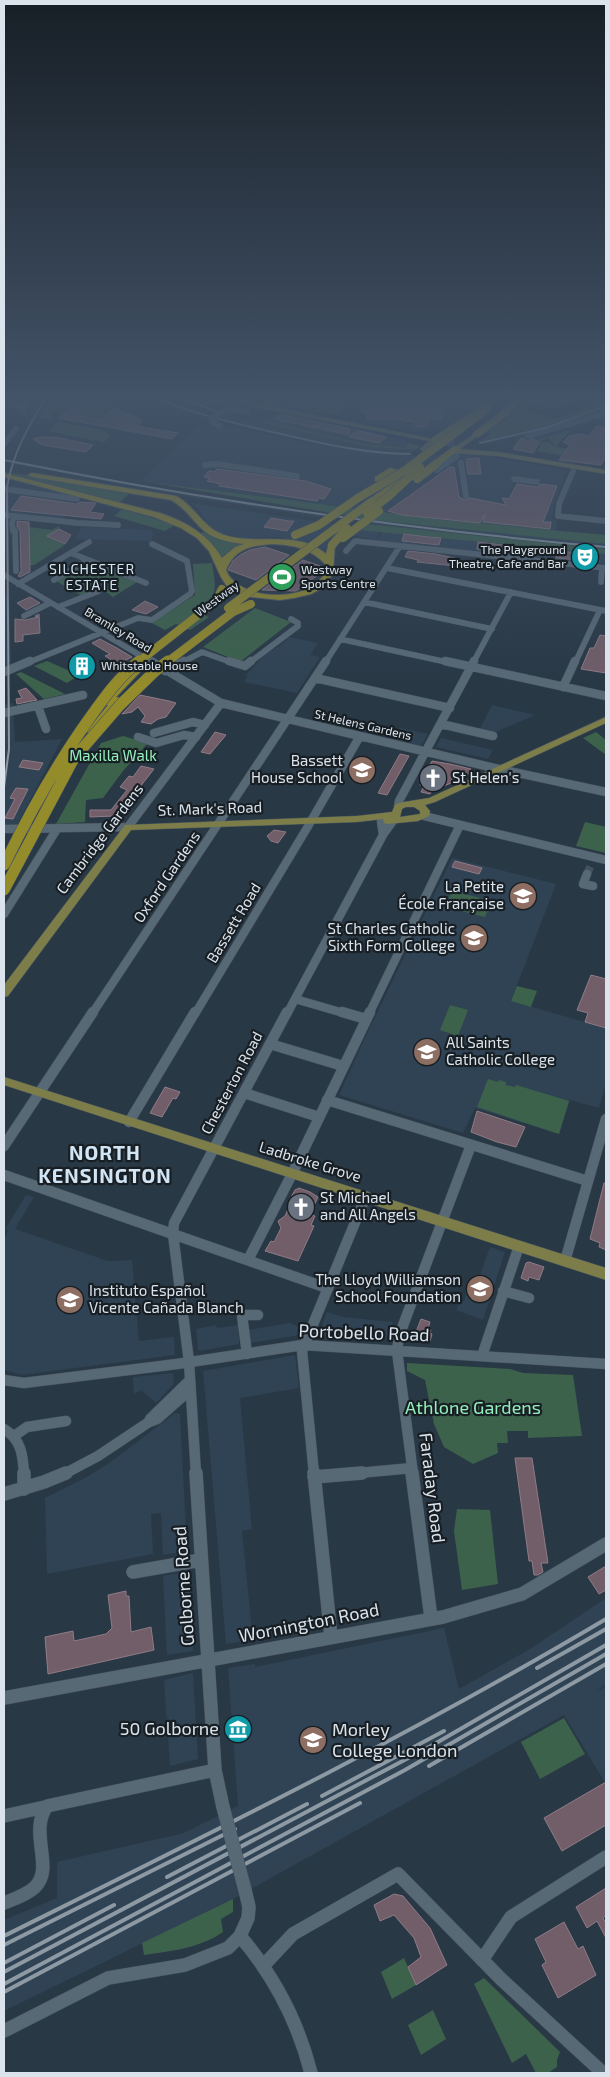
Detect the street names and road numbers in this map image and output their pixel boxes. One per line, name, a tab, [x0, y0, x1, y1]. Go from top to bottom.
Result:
street label: Westway	[192, 577, 242, 619]
street label: Bramley Road	[82, 604, 155, 655]
street label: St Helens Gardens	[313, 706, 413, 742]
street label: Cambridge Gardens	[52, 780, 146, 897]
street label: St. Mark's Road	[157, 797, 263, 819]
street label: Oxford Gardens	[129, 827, 203, 926]
street label: Bassett Road	[202, 879, 264, 966]
street label: Chesterton Road	[197, 1028, 266, 1137]
street label: Ladbroke Grove	[257, 1137, 364, 1185]
street label: Portobello Road	[298, 1319, 430, 1345]
street label: Faraday Road	[415, 1431, 451, 1544]
street label: Golborne Road	[168, 1525, 198, 1647]
street label: Wornington Road	[237, 1598, 381, 1646]

